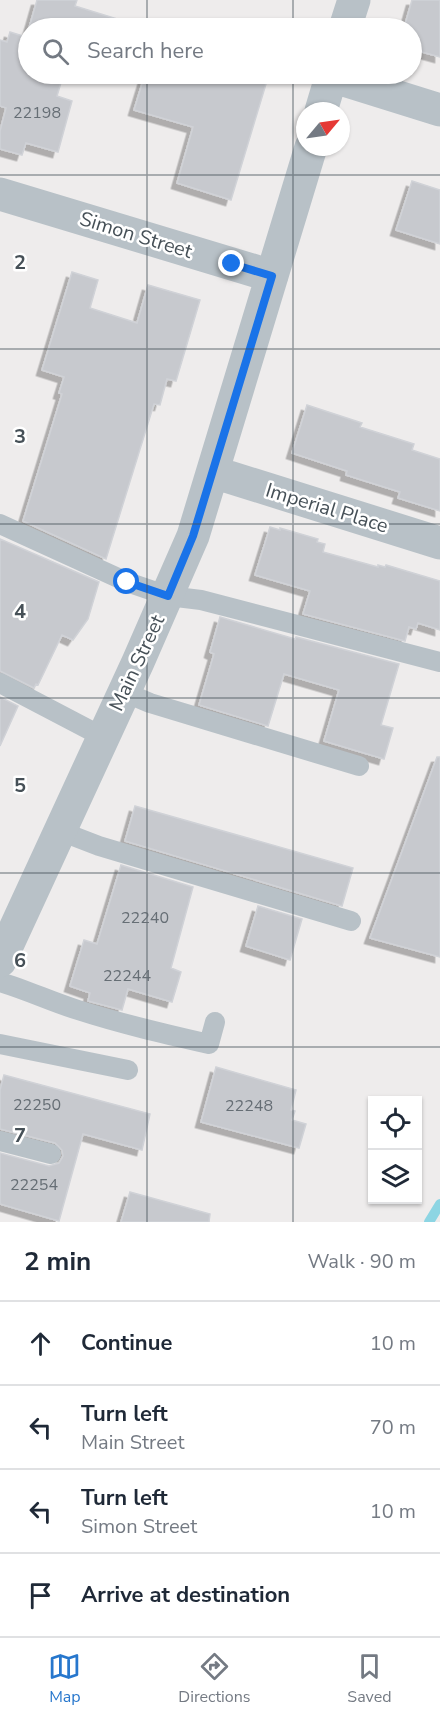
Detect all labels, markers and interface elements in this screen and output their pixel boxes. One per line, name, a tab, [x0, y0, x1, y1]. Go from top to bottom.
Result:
search box	[18, 18, 422, 84]
icon: search	[39, 35, 72, 68]
text: Search here	[87, 36, 204, 66]
house number: 22198	[13, 102, 61, 124]
north arrow	[296, 102, 350, 156]
street label: Simon Street	[76, 205, 196, 265]
text: 2	[14, 249, 26, 276]
route end	[218, 250, 244, 276]
text: 3	[14, 423, 26, 450]
street label: Imperial Place	[262, 477, 392, 539]
route start	[113, 568, 139, 594]
text: 4	[14, 598, 26, 625]
street label: Main Street	[103, 610, 172, 716]
text: 5	[14, 772, 26, 799]
house number: 22240	[121, 907, 169, 929]
text: 6	[14, 947, 26, 974]
house number: 22244	[103, 965, 151, 987]
house number: 22250	[13, 1094, 61, 1116]
house number: 22248	[225, 1095, 273, 1117]
map controls	[368, 1096, 422, 1204]
button: locate	[368, 1096, 422, 1150]
text: 7	[14, 1122, 26, 1149]
button: layers	[368, 1150, 422, 1204]
house number: 22254	[10, 1174, 58, 1196]
text: 2 min	[24, 1244, 91, 1279]
text: Walk · 90 m	[308, 1248, 416, 1275]
icon: ahead	[24, 1327, 57, 1360]
text: Continue	[81, 1328, 172, 1358]
text: 10 m	[370, 1330, 416, 1357]
text: Turn left	[81, 1399, 168, 1429]
icon: left	[24, 1411, 57, 1444]
text: 70 m	[370, 1414, 416, 1441]
text: Main Street	[81, 1429, 184, 1456]
text: Turn left	[81, 1483, 168, 1513]
icon: left	[24, 1495, 57, 1528]
text: 10 m	[370, 1498, 416, 1525]
text: Simon Street	[81, 1513, 197, 1540]
icon: arrive	[24, 1579, 57, 1612]
text: Arrive at destination	[81, 1580, 290, 1610]
tab: Map	[48, 1650, 81, 1708]
tab: Directions	[178, 1650, 250, 1708]
tab: Saved	[347, 1650, 392, 1708]

